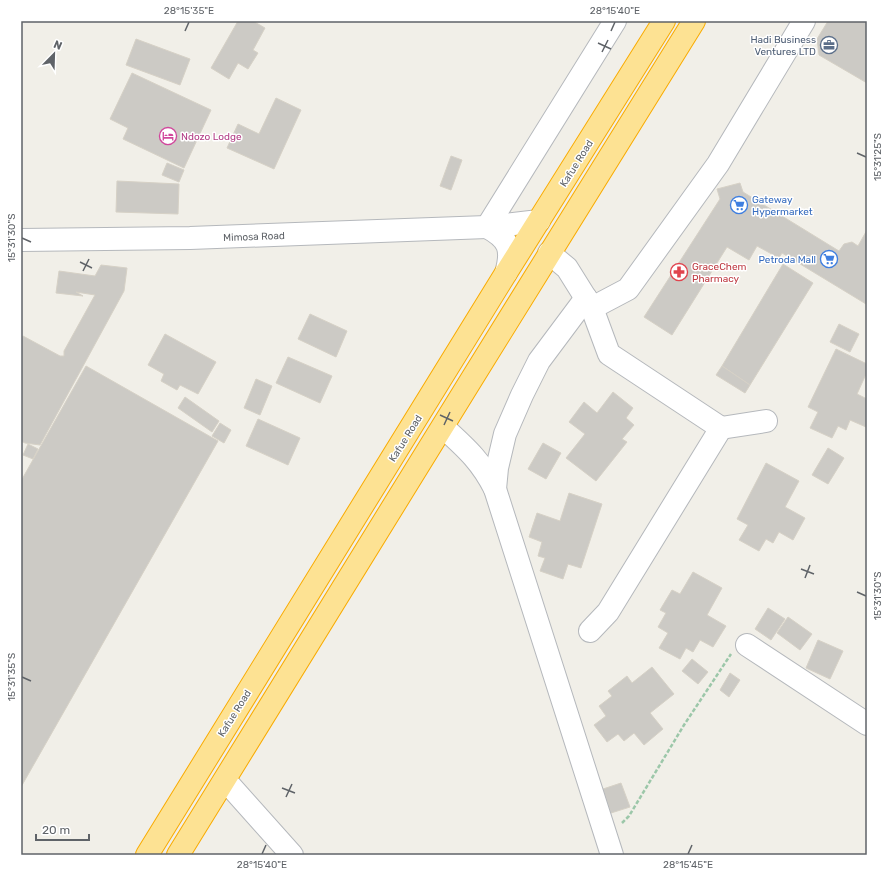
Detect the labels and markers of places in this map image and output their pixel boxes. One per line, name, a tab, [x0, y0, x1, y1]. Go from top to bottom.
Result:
place label: Hadi Business Ventures LTD	[750, 34, 816, 58]
office icon: Hadi Business Ventures LTD	[819, 35, 839, 55]
hotel icon: Ndozo Lodge	[158, 126, 178, 146]
place label: Ndozo Lodge	[181, 131, 242, 143]
place label: Gateway Hypermarket	[752, 194, 813, 218]
supermarket icon: Gateway Hypermarket	[729, 195, 749, 215]
supermarket icon: Petroda Mall	[819, 249, 839, 269]
place label: Petroda Mall	[758, 254, 816, 266]
place label: GraceChem Pharmacy	[692, 261, 747, 285]
pharmacy icon: GraceChem Pharmacy	[669, 262, 689, 282]

